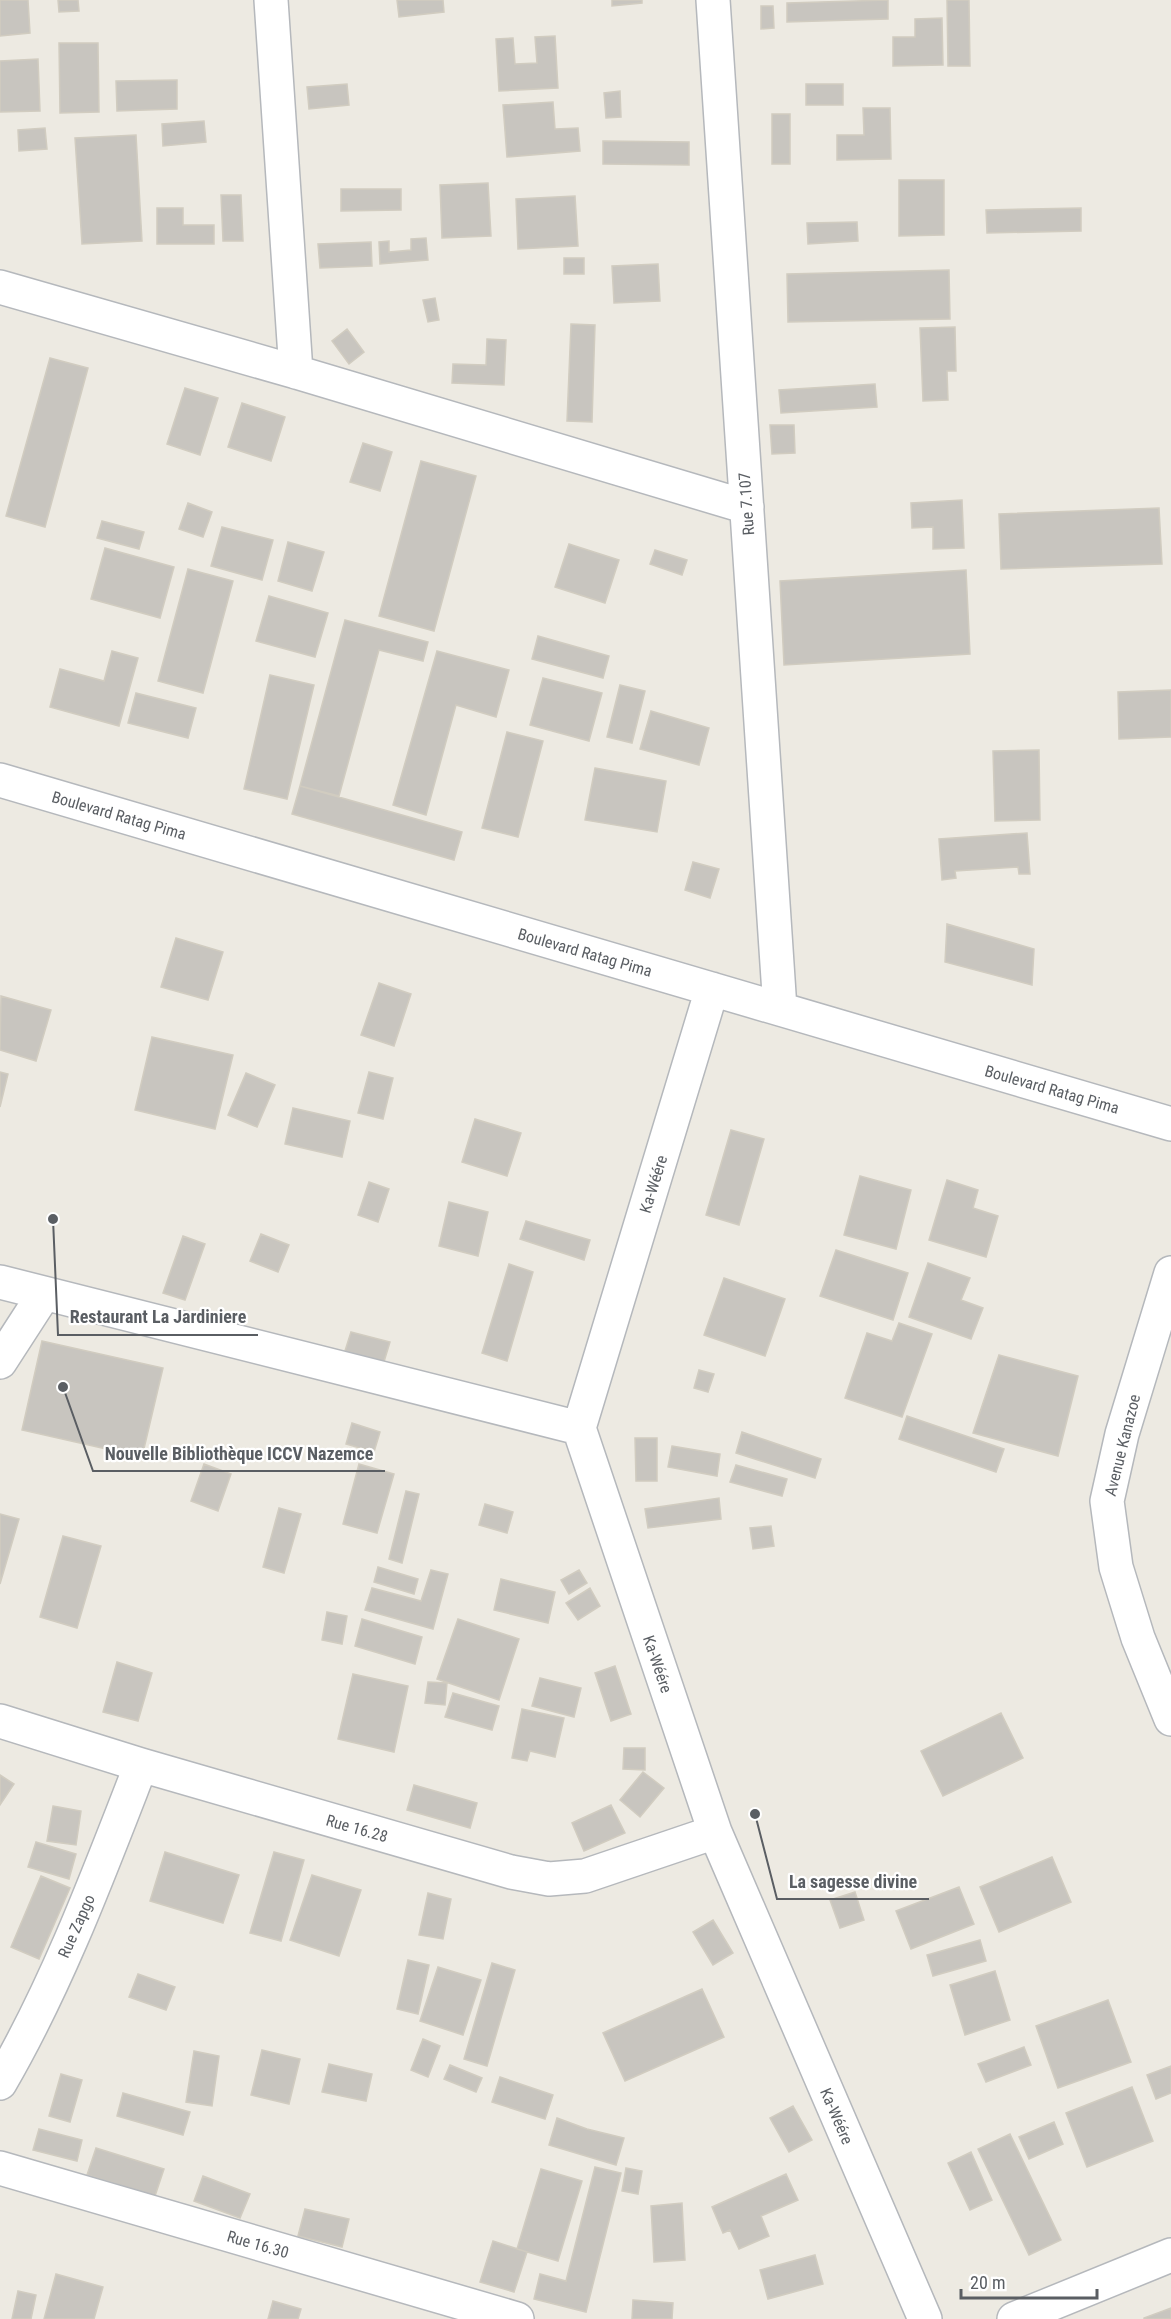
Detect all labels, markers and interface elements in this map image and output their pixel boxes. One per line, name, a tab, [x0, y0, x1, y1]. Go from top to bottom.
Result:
street label: Rue 7.107	[735, 472, 758, 536]
street label: Boulevard Ratag Pima	[50, 787, 188, 844]
street label: Boulevard Ratag Pima	[516, 924, 654, 981]
street label: Boulevard Ratag Pima	[983, 1061, 1121, 1118]
street label: Ka-Wéére	[636, 1153, 671, 1215]
callout: Restaurant La Jardiniere	[58, 1299, 258, 1335]
text: Restaurant La Jardiniere	[70, 1306, 247, 1327]
street label: Avenue Kanazoe	[1101, 1392, 1144, 1498]
callout: Nouvelle Bibliothèque ICCV Nazemce	[93, 1435, 385, 1471]
text: Nouvelle Bibliothèque ICCV Nazemce	[105, 1443, 374, 1464]
street label: Ka-Wéére	[639, 1633, 676, 1695]
street label: Rue 16.28	[324, 1811, 390, 1846]
callout: La sagesse divine	[777, 1863, 929, 1899]
text: La sagesse divine	[789, 1871, 917, 1892]
street label: Rue Zapgo	[54, 1892, 99, 1961]
street label: Ka-Wéére	[816, 2085, 857, 2147]
street label: Rue 16.30	[225, 2227, 291, 2262]
scale bar	[961, 2262, 1098, 2300]
text: 20 m	[970, 2272, 1005, 2293]

